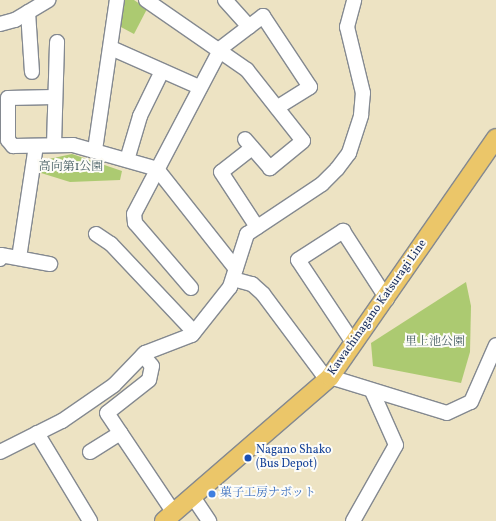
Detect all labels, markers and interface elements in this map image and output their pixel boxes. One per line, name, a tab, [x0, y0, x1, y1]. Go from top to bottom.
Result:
park label: 高向第1公園	[39, 161, 103, 175]
street label: Kawachinagano Katsuragi Line	[326, 237, 430, 379]
park label: 里上池公園	[405, 336, 465, 350]
place label: Nagano Shako (Bus Depot)	[256, 444, 331, 472]
marker: Nagano Shako (Bus Depot)	[243, 453, 253, 463]
place label: 菓子工房ナボット	[220, 487, 316, 501]
marker: 菓子工房ナボット	[207, 489, 217, 499]

